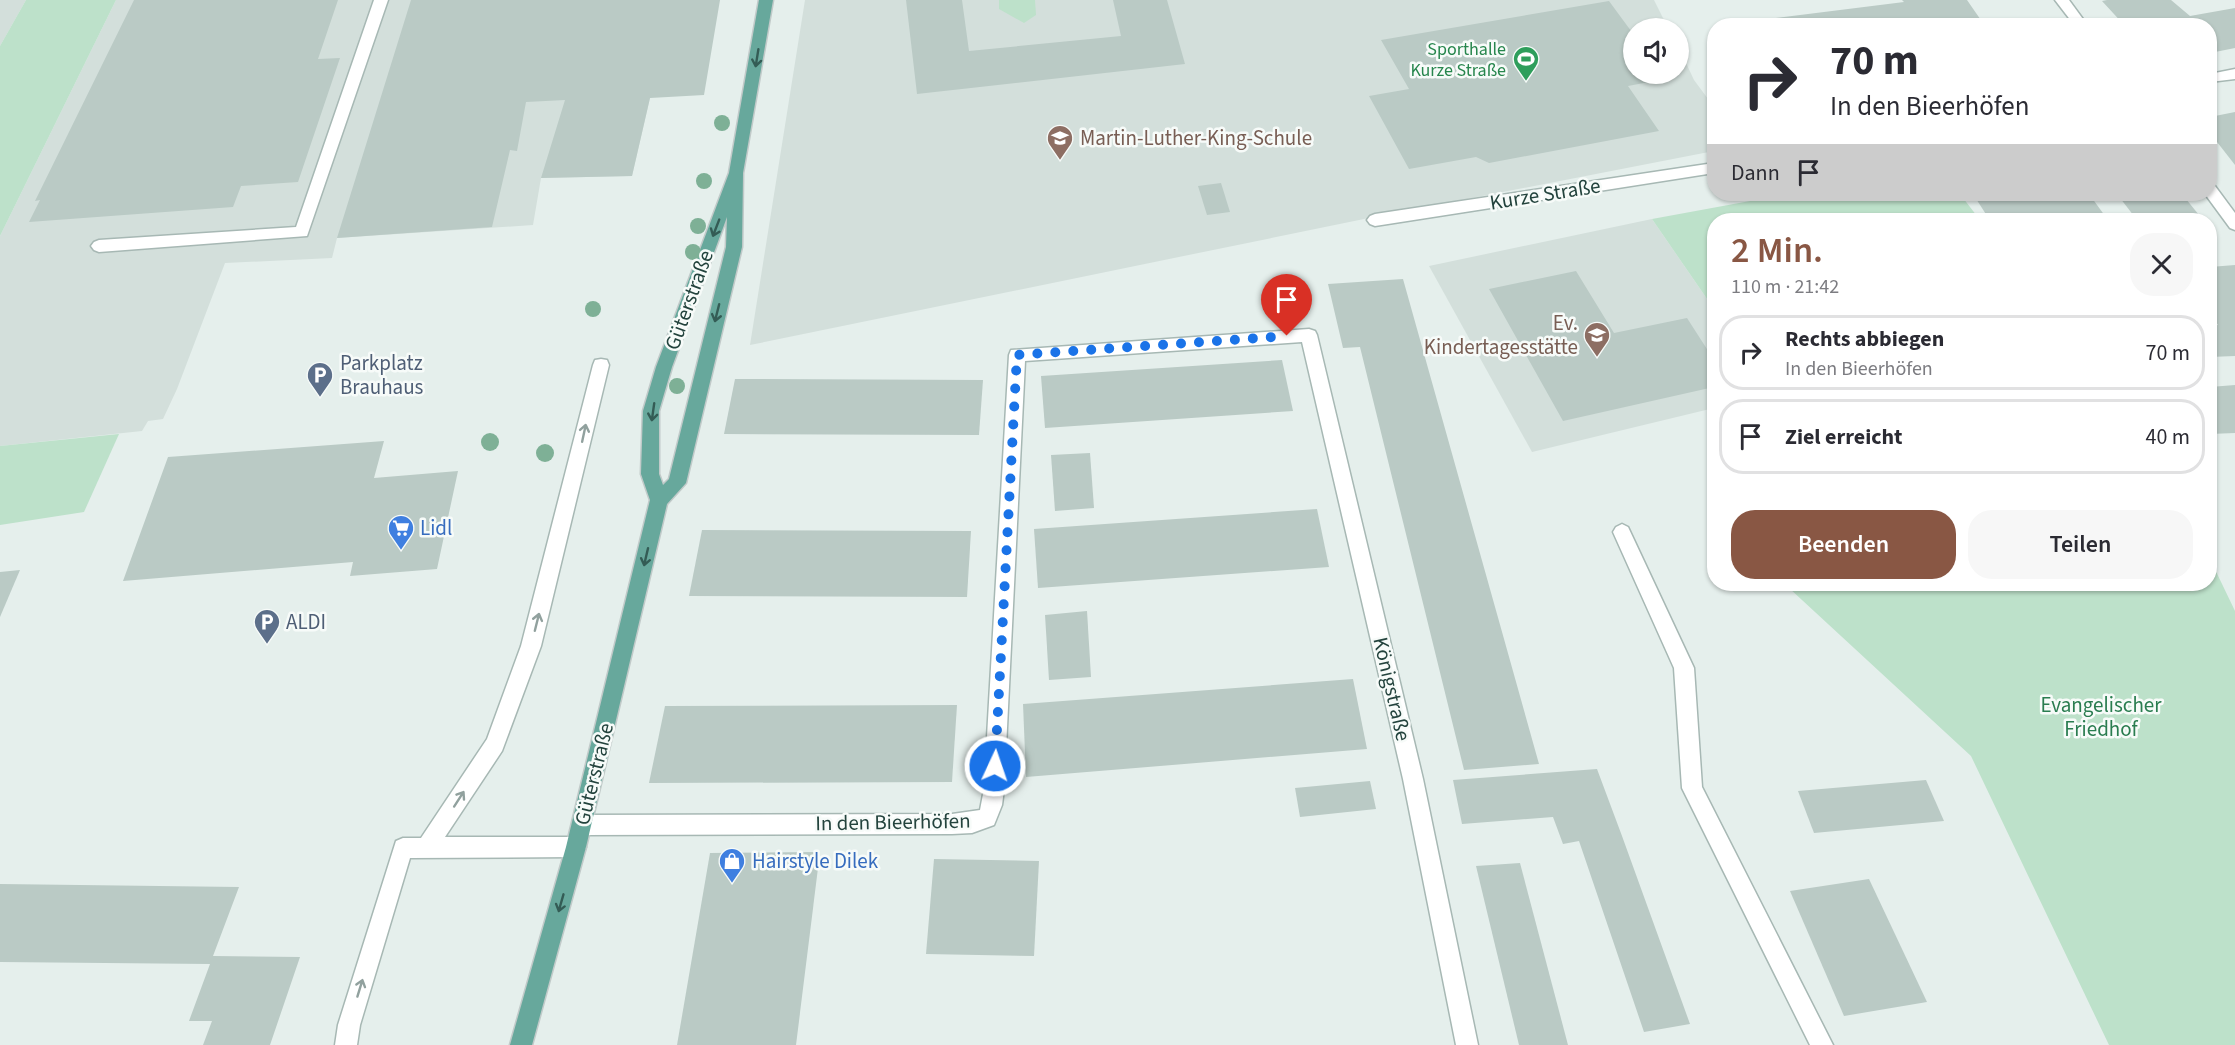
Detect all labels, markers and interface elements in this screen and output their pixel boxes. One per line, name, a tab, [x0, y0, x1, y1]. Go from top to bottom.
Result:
map controls	[1623, 18, 1689, 84]
button: sound	[1623, 18, 1689, 84]
text: 70 m	[1830, 31, 1919, 91]
place label: Sporthalle Kurze Straße	[1410, 37, 1506, 83]
icon: right	[1731, 42, 1809, 120]
sports icon: Sporthalle Kurze Straße	[1511, 44, 1541, 82]
one-way arrow	[751, 47, 762, 67]
text: In den Bieerhöfen	[1830, 87, 2030, 126]
school or university icon: Martin-Luther-King-Schule	[1045, 123, 1075, 161]
place label: Martin-Luther-King-Schule	[1080, 123, 1312, 153]
icon: arrive	[1792, 156, 1825, 189]
text: Dann	[1731, 157, 1780, 189]
street label: Kurze Straße	[1488, 170, 1602, 218]
one-way arrow	[709, 218, 720, 236]
text: 2 Min.	[1731, 225, 1823, 276]
button: close	[2130, 233, 2193, 296]
street label: Güterstraße	[657, 246, 721, 354]
text: 110 m · 21:42	[1731, 273, 1839, 301]
pin	[1261, 274, 1312, 336]
icon: arrive	[1270, 283, 1303, 316]
one-way arrow	[711, 303, 723, 322]
place label: Ev. Kindertagesstätte	[1424, 308, 1578, 362]
school or university icon: Ev. Kindertagesstätte	[1582, 320, 1612, 358]
text: Rechts abbiegen	[1785, 323, 1944, 355]
icon: right	[1734, 336, 1767, 369]
text: 70 m	[2145, 337, 2190, 369]
place label: Parkplatz Brauhaus	[340, 348, 424, 402]
text: In den Bieerhöfen	[1785, 355, 1933, 383]
parking icon: Parkplatz Brauhaus	[305, 360, 335, 398]
one-way arrow	[647, 401, 658, 421]
icon: arrive	[1734, 420, 1767, 453]
text: Ziel erreicht	[1785, 421, 1903, 453]
text: 40 m	[2145, 421, 2190, 453]
one-way arrow	[579, 424, 590, 443]
button: Beenden	[1731, 510, 1956, 579]
button: Teilen	[1968, 510, 2193, 579]
supermarket icon: Lidl	[386, 513, 416, 551]
place label: Lidl	[420, 513, 452, 543]
one-way arrow	[639, 548, 651, 567]
parking icon: ALDI	[252, 607, 282, 645]
place label: ALDI	[286, 607, 326, 637]
one-way arrow	[532, 613, 543, 632]
street label: Königstraße	[1365, 634, 1419, 744]
park label: Evangelischer Friedhof	[2040, 690, 2162, 744]
street label: Güterstraße	[567, 720, 621, 828]
position arrow	[963, 734, 1027, 798]
one-way arrow	[453, 791, 465, 808]
street label: In den Bieerhöfen	[815, 806, 971, 838]
shop icon: Hairstyle Dilek	[717, 846, 747, 884]
place label: Hairstyle Dilek	[752, 846, 879, 876]
one-way arrow	[554, 893, 566, 912]
one-way arrow	[355, 979, 366, 998]

